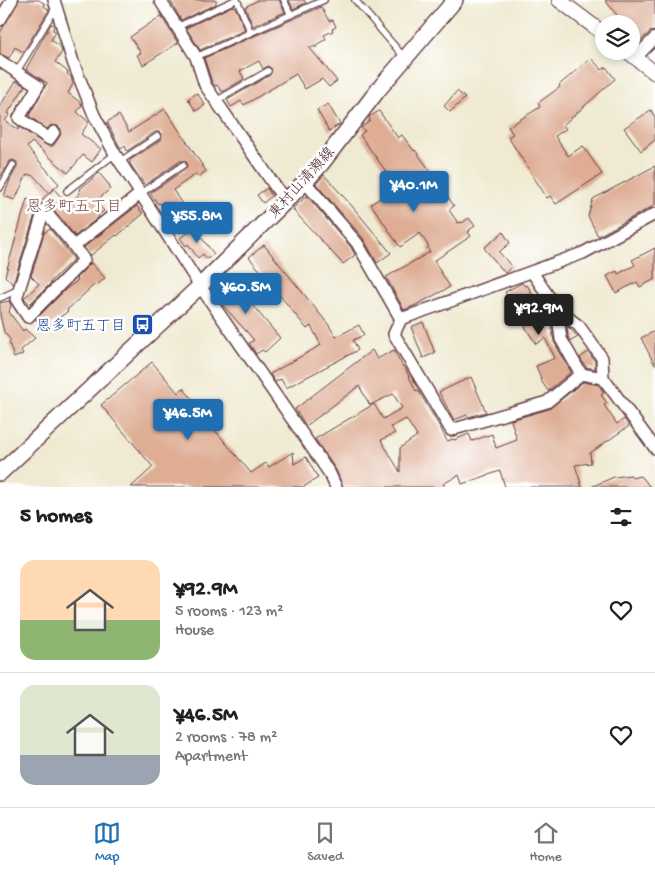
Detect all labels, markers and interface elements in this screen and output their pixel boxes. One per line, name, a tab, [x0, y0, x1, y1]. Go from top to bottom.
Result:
map controls	[595, 15, 640, 60]
button: layers	[595, 15, 640, 60]
street label: 東村山清瀬線	[265, 143, 339, 223]
pin: ¥40.1M	[373, 170, 455, 213]
text: ¥40.1M	[391, 177, 437, 196]
district label: 恩多町五丁目	[26, 198, 122, 218]
pin: ¥55.8M	[156, 202, 238, 244]
text: ¥55.8M	[172, 208, 222, 227]
pin: ¥60.5M	[205, 272, 287, 315]
text: ¥60.5M	[221, 279, 271, 298]
pin: ¥92.9M	[498, 294, 580, 336]
text: ¥92.9M	[515, 300, 563, 319]
bus stop icon: 恩多町五丁目	[130, 313, 154, 337]
place label: 恩多町五丁目	[36, 317, 126, 336]
pin: ¥46.5M	[147, 398, 229, 441]
text: ¥46.5M	[164, 405, 212, 424]
icon: filters	[607, 503, 635, 531]
text: 5 homes	[20, 505, 92, 530]
text: ¥92.9M	[175, 578, 237, 603]
icon: home	[60, 580, 120, 640]
icon: heart	[607, 596, 635, 624]
text: 5 rooms · 123 m²	[175, 603, 283, 622]
text: House	[175, 622, 214, 641]
text: ¥46.5M	[175, 704, 238, 729]
icon: home	[60, 705, 120, 765]
icon: heart	[607, 721, 635, 749]
text: 2 rooms · 78 m²	[175, 729, 277, 748]
text: Apartment	[175, 748, 247, 767]
tab: Map	[93, 819, 121, 866]
tab: Saved	[307, 819, 343, 866]
tab: Home	[529, 819, 562, 866]

